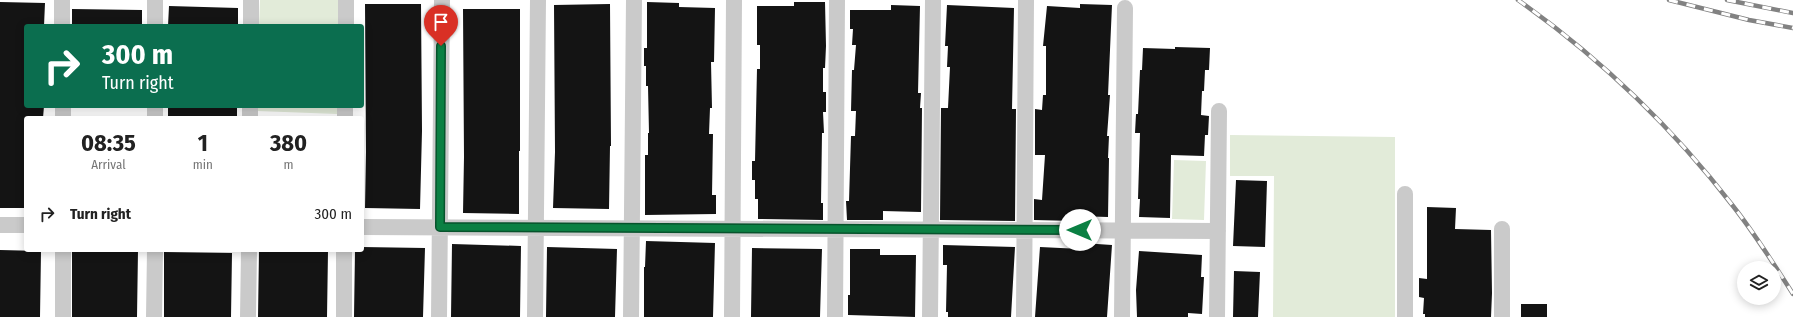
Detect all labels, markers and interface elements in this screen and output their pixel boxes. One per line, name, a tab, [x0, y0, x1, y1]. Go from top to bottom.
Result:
pin	[424, 5, 458, 46]
icon: arrive	[430, 11, 452, 33]
text: 300 m	[102, 38, 173, 71]
icon: right	[36, 40, 88, 92]
text: Turn right	[102, 72, 174, 94]
text: 08:35	[81, 129, 136, 157]
text: 1	[198, 129, 208, 157]
text: 380	[270, 129, 307, 157]
text: Arrival	[91, 157, 126, 172]
text: min	[193, 157, 213, 172]
text: m	[283, 157, 293, 172]
icon: right	[36, 203, 58, 225]
text: Turn right	[70, 205, 131, 223]
text: 300 m	[315, 205, 352, 223]
position arrow	[1059, 209, 1101, 251]
map controls	[1737, 261, 1781, 305]
button: layers	[1737, 261, 1781, 305]

